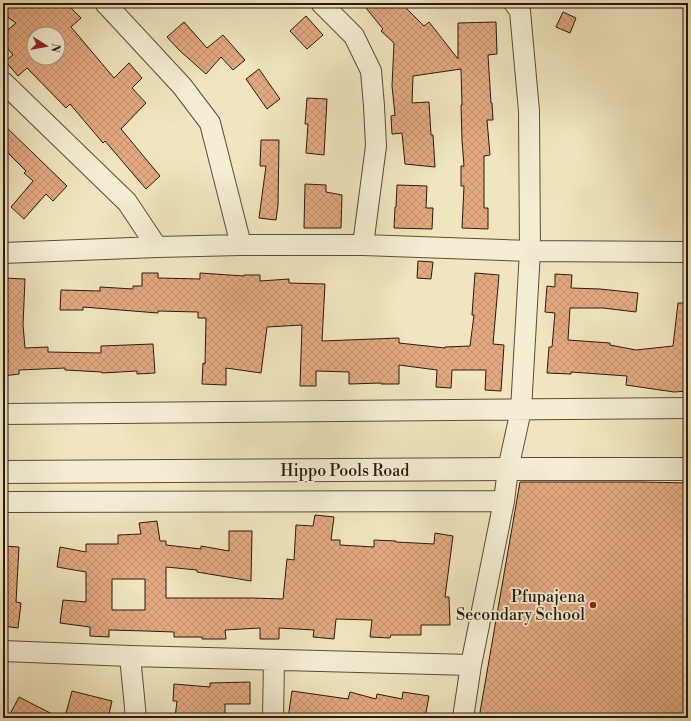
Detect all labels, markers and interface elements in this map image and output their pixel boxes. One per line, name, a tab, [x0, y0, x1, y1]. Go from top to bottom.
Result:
north arrow	[26, 26, 66, 66]
text: N	[47, 42, 63, 54]
street label: Hippo Pools Road	[281, 461, 409, 481]
place label: Pfupajena Secondary School	[456, 587, 586, 625]
marker: Pfupajena Secondary School	[588, 600, 598, 610]

